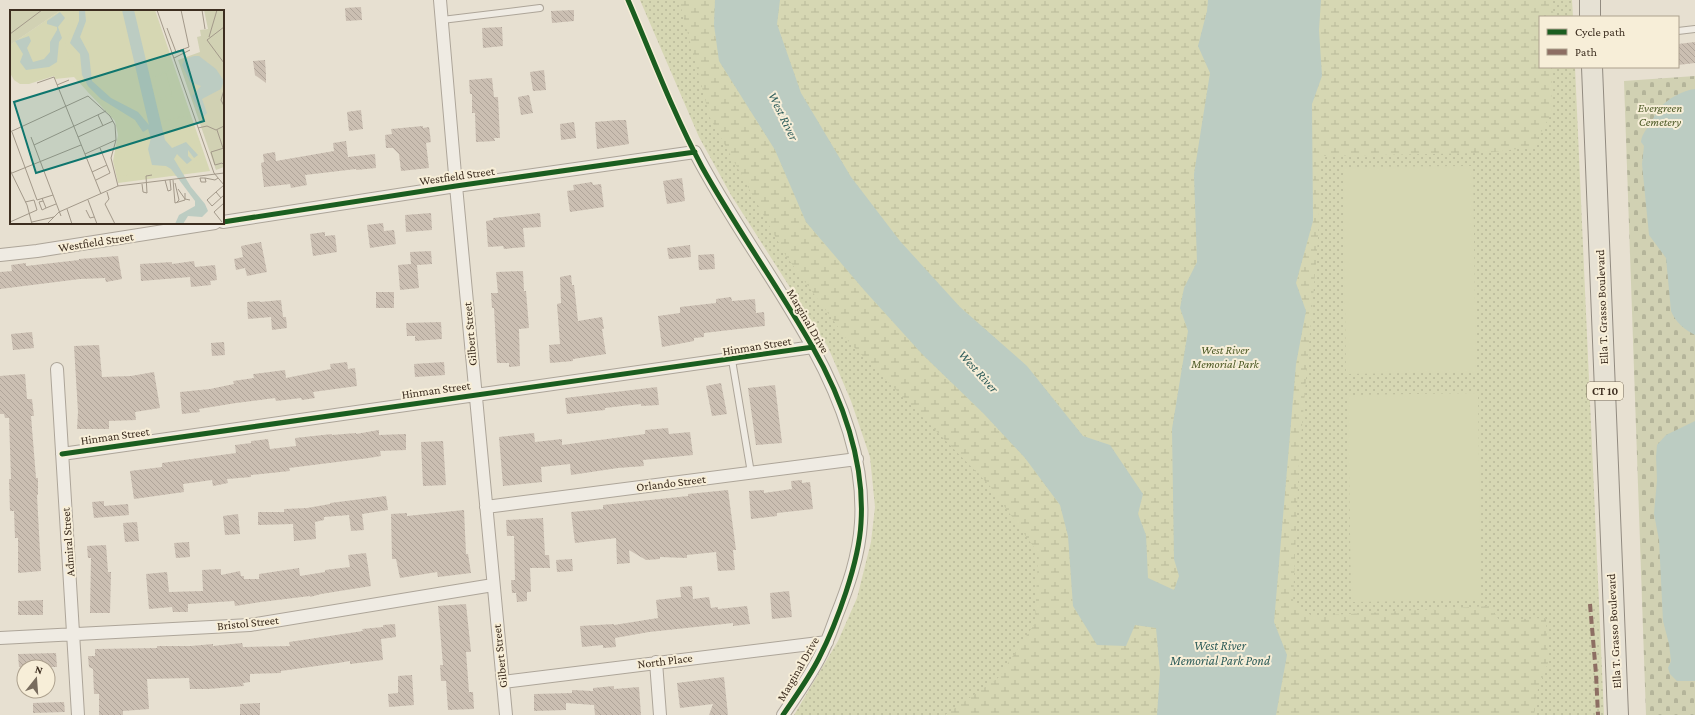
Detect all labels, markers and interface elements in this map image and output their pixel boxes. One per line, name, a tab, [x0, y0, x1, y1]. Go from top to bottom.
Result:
inset map	[10, 10, 224, 224]
legend	[1539, 16, 1679, 68]
text: Cycle path	[1575, 25, 1626, 39]
text: Path	[1575, 45, 1597, 59]
water label: West River	[765, 90, 802, 143]
park label: Evergreen Cemetery	[1638, 101, 1682, 129]
street label: Westfield Street	[418, 164, 497, 188]
street label: Westfield Street	[57, 229, 136, 255]
street label: Ella T. Grasso Boulevard	[1593, 249, 1611, 365]
street label: Marginal Drive	[784, 286, 832, 356]
street label: Gilbert Street	[460, 301, 480, 366]
street label: Hinman Street	[722, 333, 793, 358]
park label: West River Memorial Park	[1190, 343, 1259, 371]
water label: West River	[956, 347, 1002, 396]
street label: Hinman Street	[401, 378, 472, 402]
road number: CT 10	[1587, 382, 1623, 400]
street label: Hinman Street	[80, 424, 151, 448]
street label: Orlando Street	[635, 472, 708, 494]
street label: Admiral Street	[59, 506, 77, 577]
street label: Ella T. Grasso Boulevard	[1604, 572, 1624, 689]
street label: Bristol Street	[216, 613, 281, 633]
street label: Gilbert Street	[490, 622, 510, 689]
street label: Marginal Drive	[774, 634, 822, 704]
water label: West River Memorial Park Pond	[1169, 638, 1271, 668]
street label: North Place	[637, 651, 693, 671]
north arrow	[16, 659, 56, 699]
text: N	[34, 663, 45, 676]

